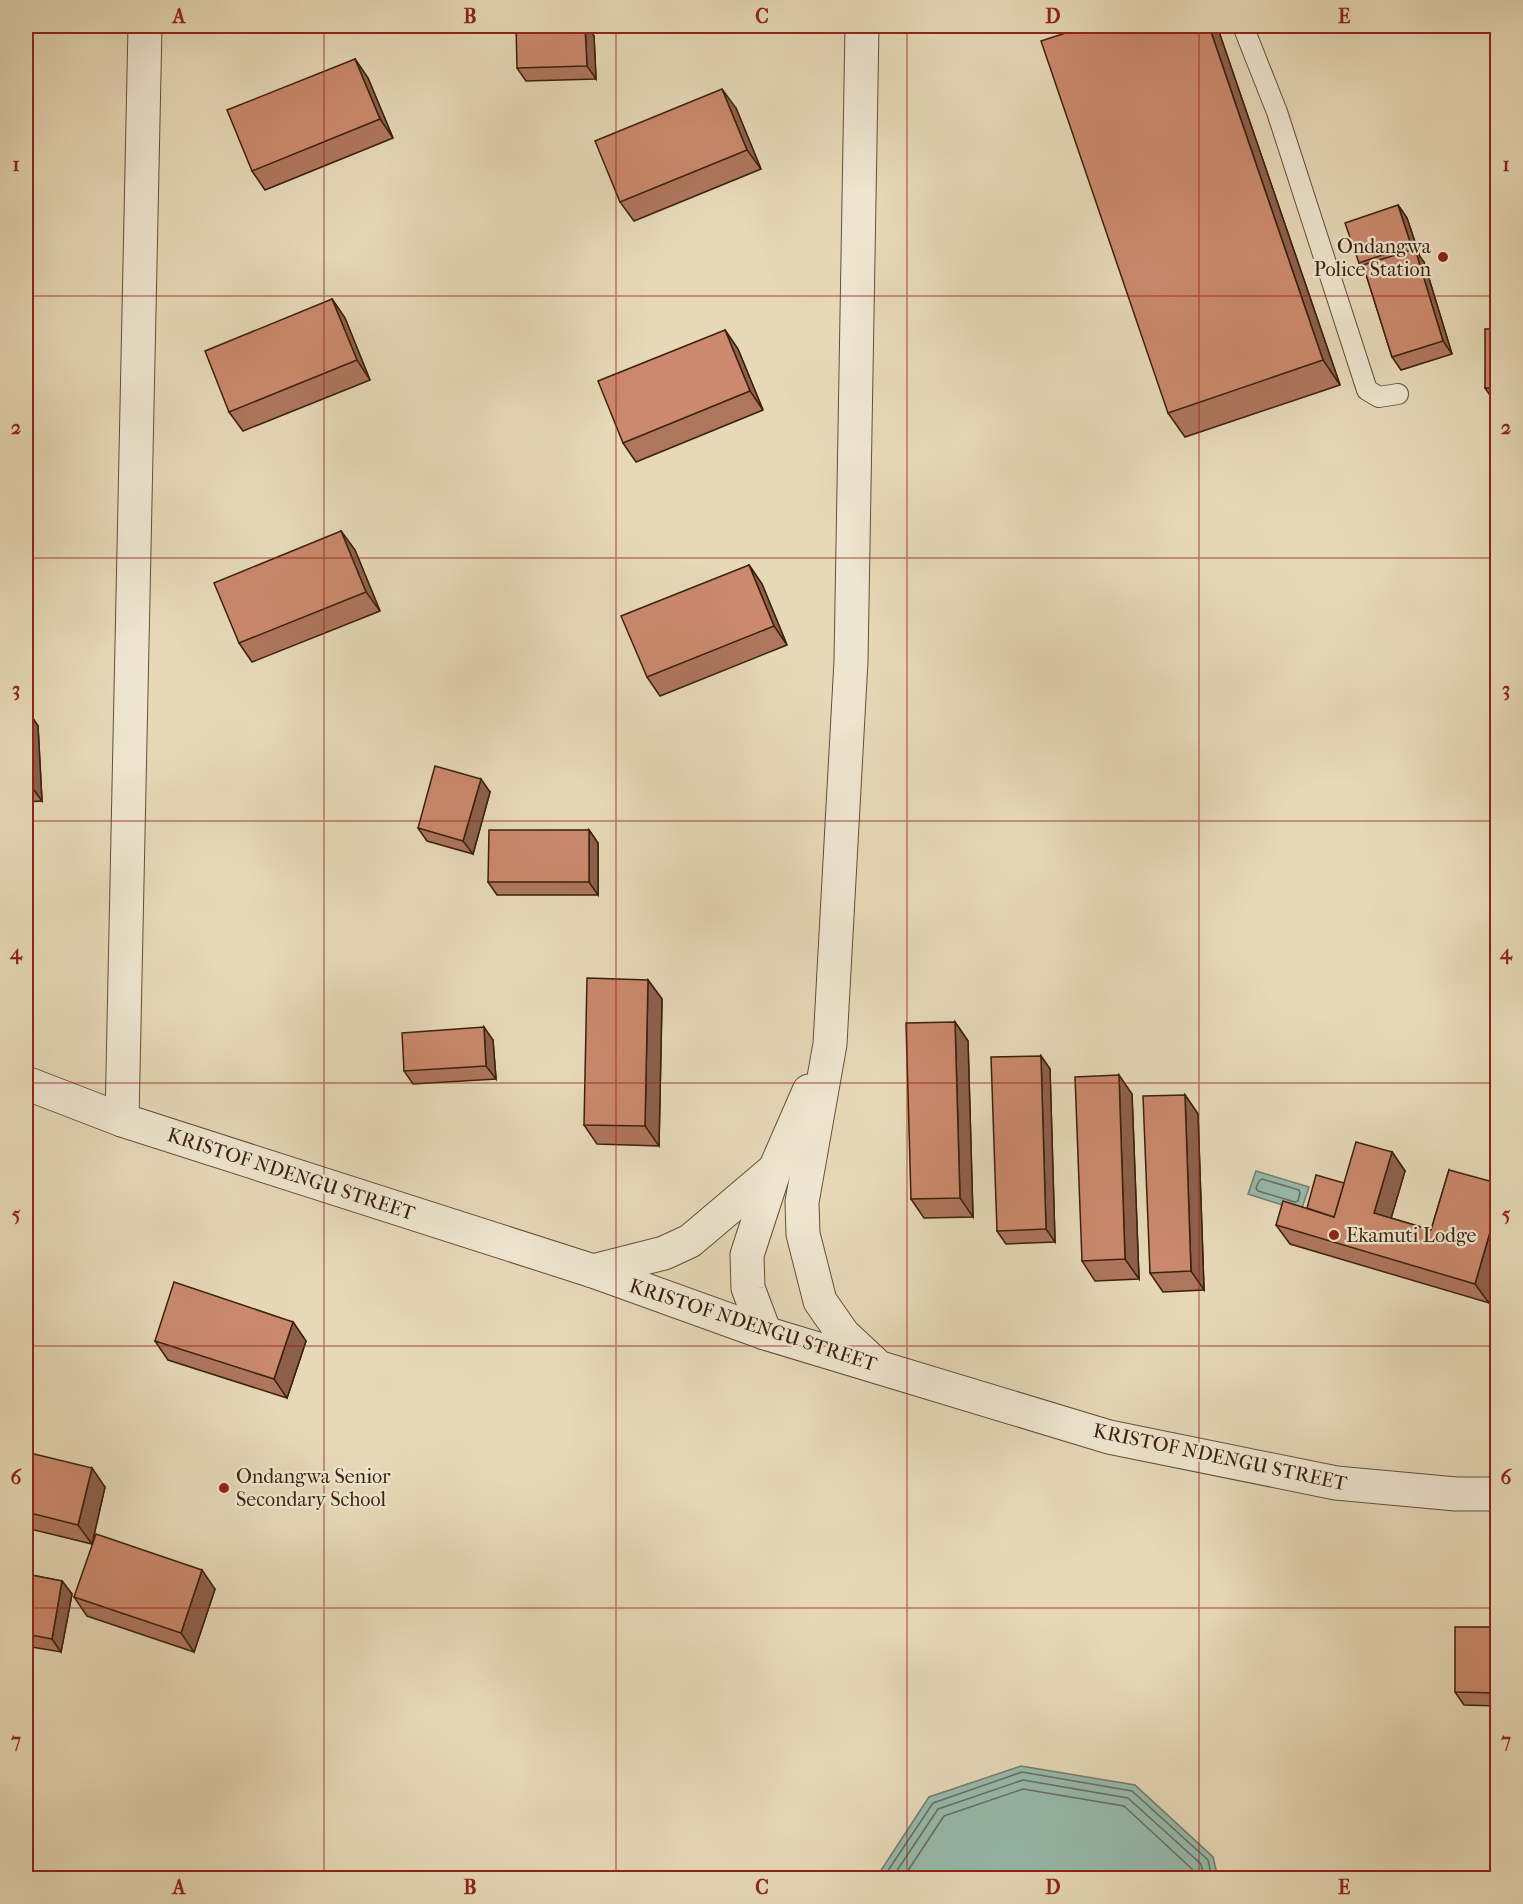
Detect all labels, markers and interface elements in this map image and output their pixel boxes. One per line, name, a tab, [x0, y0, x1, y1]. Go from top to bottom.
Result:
text: A	[171, 5, 187, 28]
text: B	[463, 5, 477, 28]
text: C	[755, 5, 769, 28]
text: D	[1045, 5, 1061, 28]
text: E	[1338, 5, 1350, 28]
text: 1	[12, 153, 20, 176]
text: 1	[1502, 153, 1510, 176]
place label: Ondangwa Police Station	[1314, 235, 1432, 281]
marker: Ondangwa Police Station	[1436, 250, 1450, 264]
text: 2	[11, 416, 21, 439]
text: 2	[1501, 416, 1511, 439]
text: 3	[12, 678, 20, 701]
text: 3	[1502, 678, 1510, 701]
text: 4	[9, 941, 23, 965]
text: 4	[1499, 941, 1513, 965]
street label: KRISTOF NDENGU STREET	[164, 1123, 418, 1225]
text: 5	[12, 1203, 21, 1226]
text: 5	[1502, 1203, 1511, 1226]
place label: Ekamuti Lodge	[1346, 1224, 1477, 1247]
marker: Ekamuti Lodge	[1327, 1228, 1341, 1242]
street label: KRISTOF NDENGU STREET	[626, 1274, 880, 1376]
street label: KRISTOF NDENGU STREET	[1091, 1419, 1349, 1495]
place label: Ondangwa Senior Secondary School	[236, 1465, 391, 1511]
text: 6	[11, 1466, 23, 1489]
text: 6	[1501, 1466, 1513, 1489]
marker: Ondangwa Senior Secondary School	[217, 1481, 231, 1495]
text: 7	[10, 1729, 21, 1752]
text: 7	[1500, 1729, 1511, 1752]
text: A	[171, 1876, 187, 1899]
text: B	[463, 1876, 477, 1899]
text: C	[755, 1876, 769, 1899]
text: D	[1045, 1876, 1061, 1899]
text: E	[1338, 1876, 1350, 1899]

